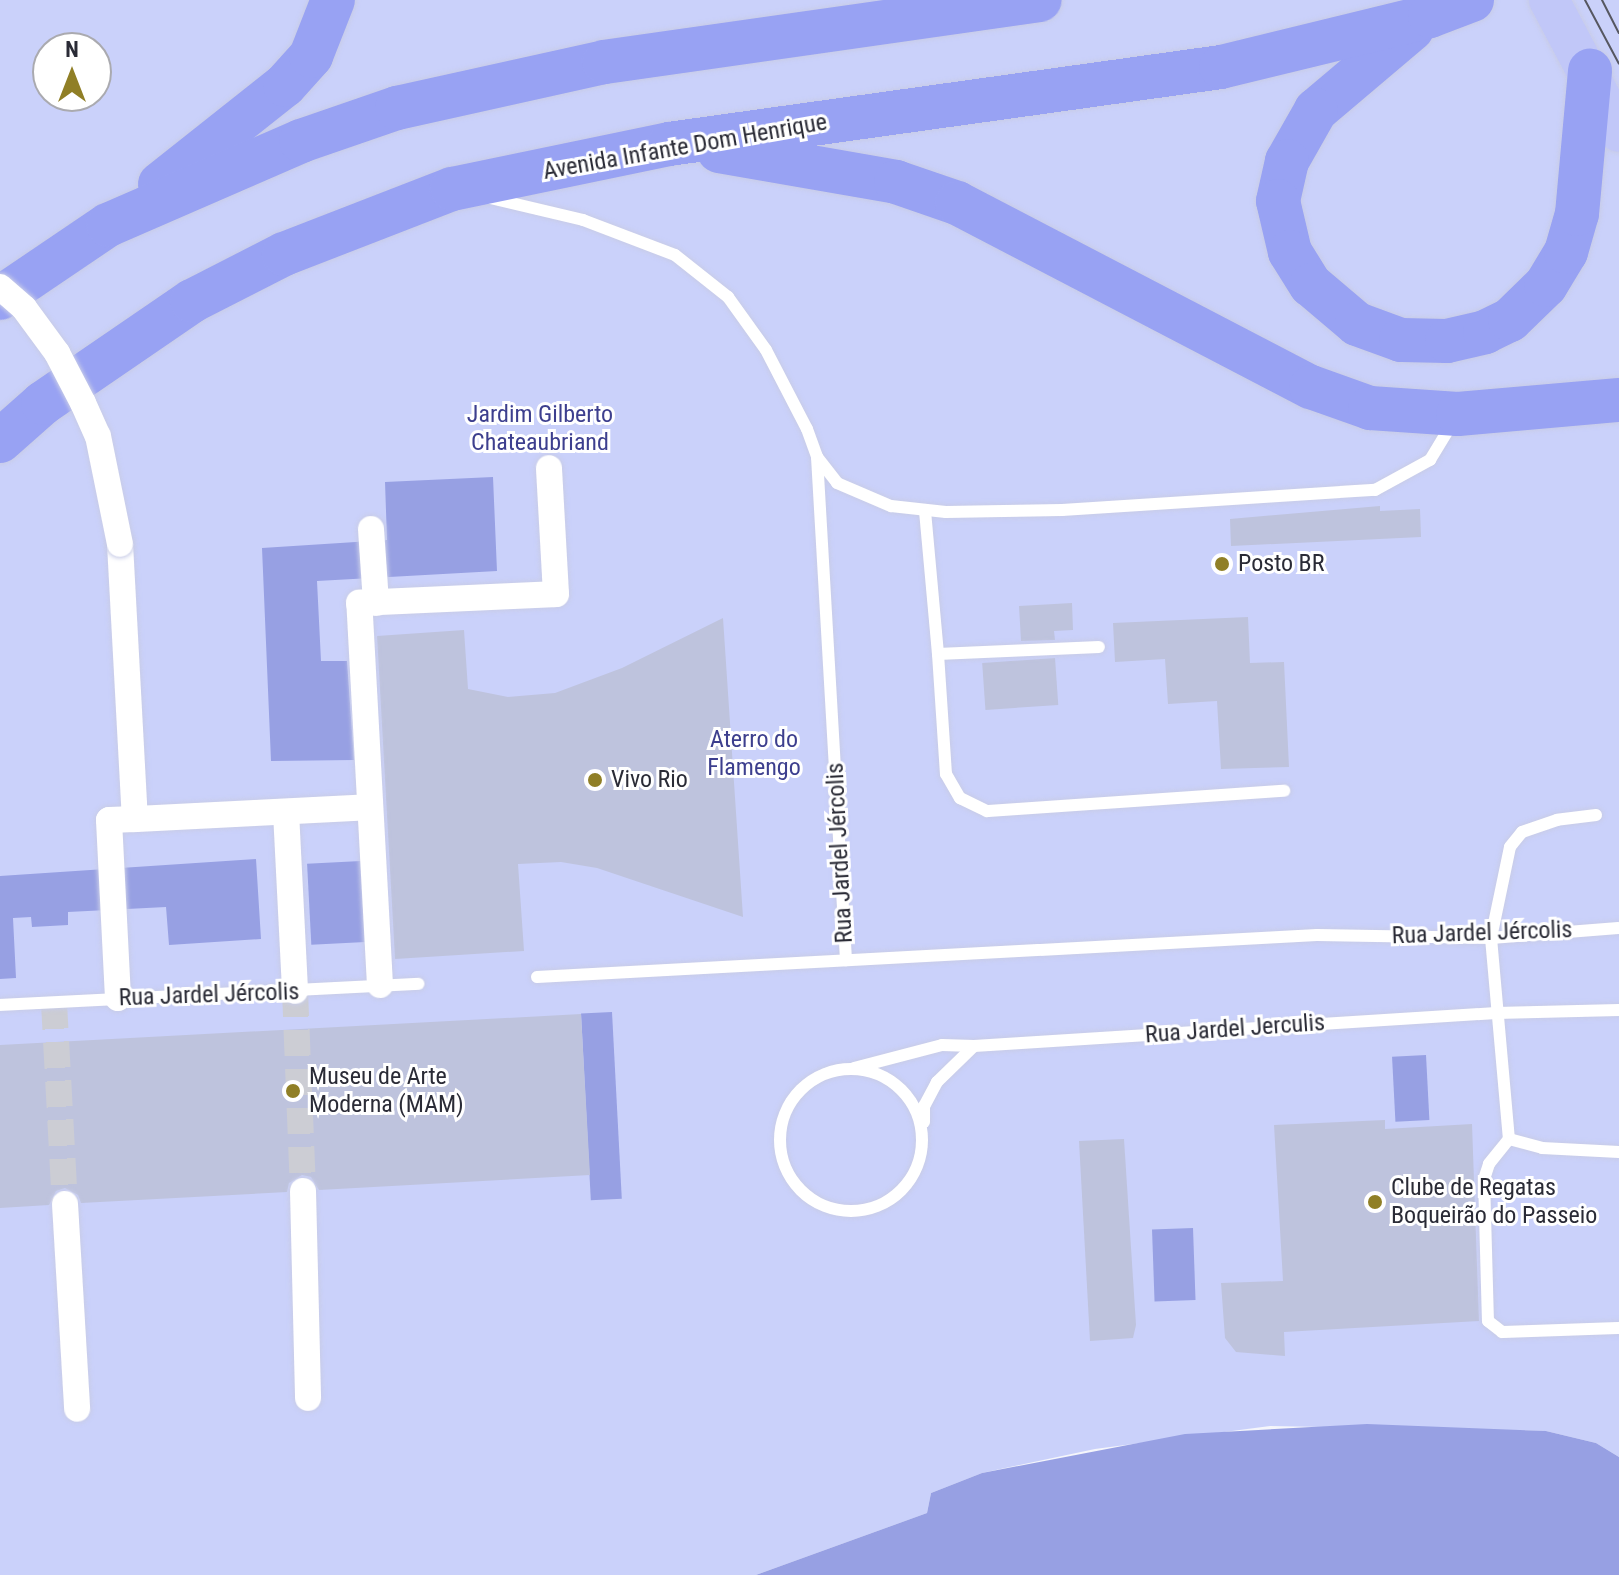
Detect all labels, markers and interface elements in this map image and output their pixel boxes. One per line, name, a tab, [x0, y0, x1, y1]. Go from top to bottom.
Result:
north arrow	[32, 32, 112, 112]
text: N	[65, 37, 79, 62]
street label: Avenida Infante Dom Henrique	[541, 108, 829, 186]
park label: Jardim Gilberto Chateaubriand	[467, 401, 613, 457]
place label: Posto BR	[1238, 550, 1324, 578]
marker: Posto BR	[1213, 555, 1231, 573]
park label: Aterro do Flamengo	[707, 726, 801, 782]
street label: Rua Jardel Jércolis	[821, 762, 859, 944]
place label: Vivo Rio	[611, 766, 688, 794]
marker: Vivo Rio	[586, 771, 604, 789]
street label: Rua Jardel Jércolis	[1391, 915, 1573, 951]
street label: Rua Jardel Jércolis	[118, 977, 300, 1013]
street label: Rua Jardel Jerculis	[1144, 1008, 1326, 1050]
place label: Museu de Arte Moderna (MAM)	[309, 1063, 464, 1119]
marker: Museu de Arte Moderna (MAM)	[284, 1082, 302, 1100]
place label: Clube de Regatas Boqueirão do Passeio	[1391, 1174, 1597, 1230]
marker: Clube de Regatas Boqueirão do Passeio	[1366, 1193, 1384, 1211]

